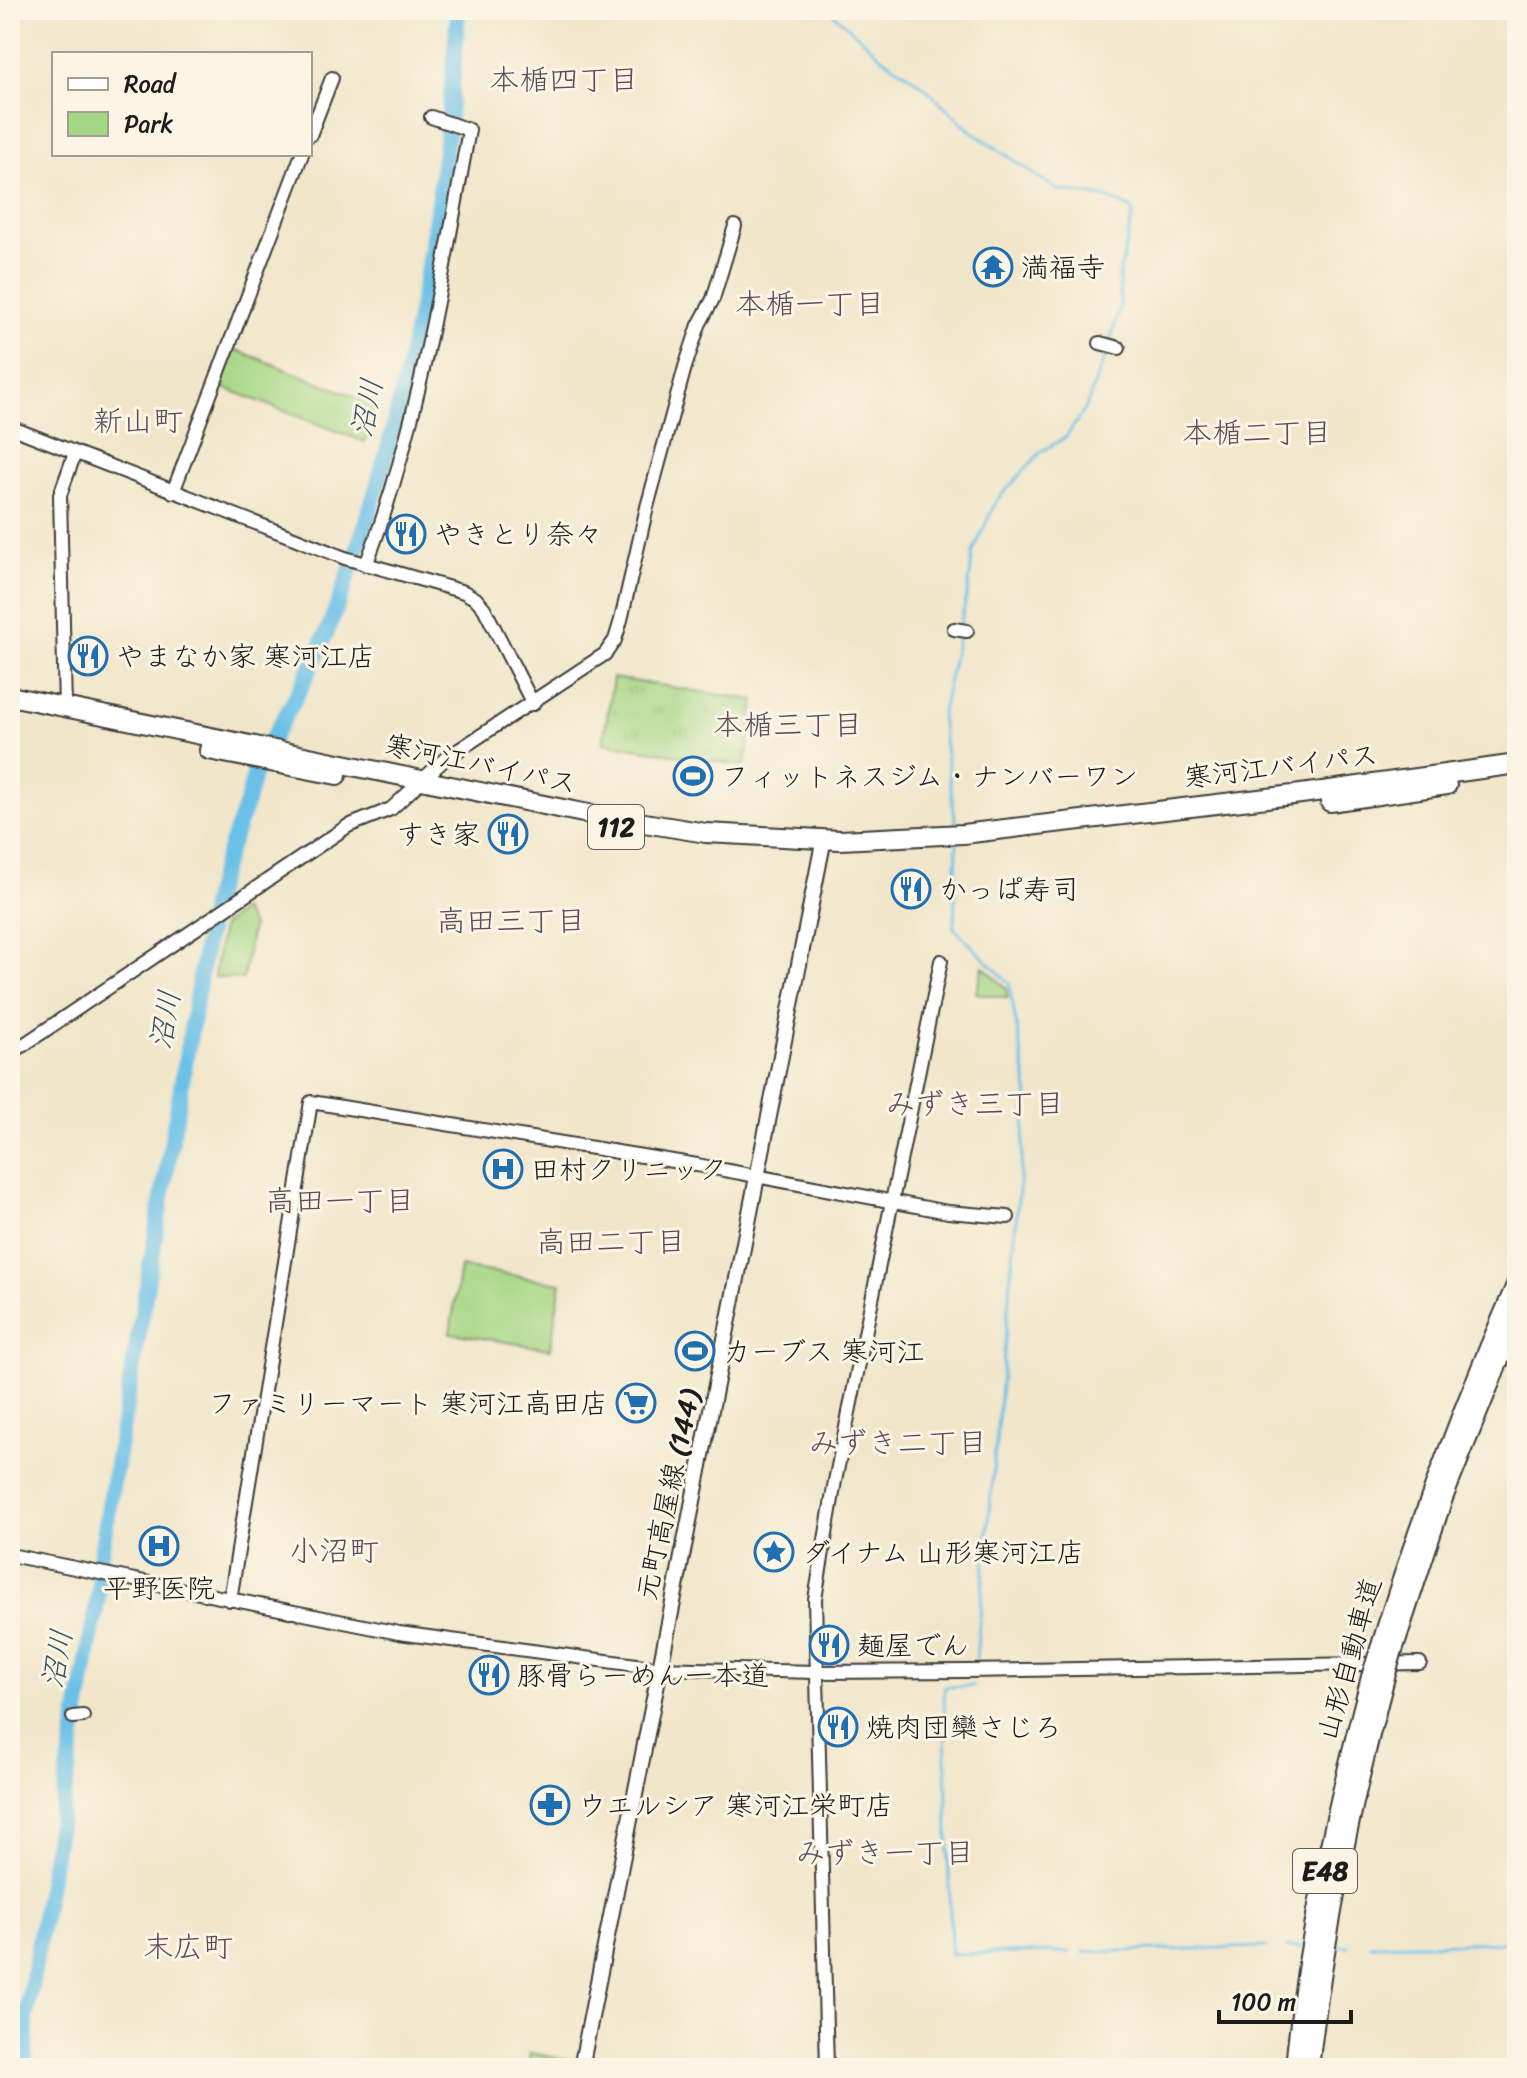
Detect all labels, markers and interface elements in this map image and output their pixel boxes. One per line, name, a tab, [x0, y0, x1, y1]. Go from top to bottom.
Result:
legend	[52, 52, 312, 156]
district label: 本楯四丁目	[489, 53, 639, 107]
text: Road	[124, 63, 178, 105]
text: Park	[124, 103, 173, 145]
place label: 満福寺	[1021, 243, 1105, 292]
temple icon: 満福寺	[972, 246, 1014, 288]
district label: 本楯一丁目	[735, 277, 885, 331]
water label: 沼川	[335, 373, 399, 443]
district label: 新山町	[93, 394, 183, 448]
district label: 本楯二丁目	[1182, 406, 1332, 460]
place label: やきとり奈々	[434, 510, 602, 559]
restaurant icon: やきとり奈々	[385, 513, 427, 555]
place label: やまなか家 寒河江店	[116, 632, 375, 681]
restaurant icon: やまなか家 寒河江店	[67, 635, 109, 677]
district label: 本楯三丁目	[713, 698, 863, 752]
street label: 寒河江バイパス	[380, 720, 582, 808]
street label: 寒河江バイパス	[1181, 730, 1381, 802]
place label: フィットネスジム・ナンバーワン	[721, 752, 1138, 801]
sports icon: フィットネスジム・ナンバーワン	[672, 755, 714, 797]
road number: 112	[588, 805, 644, 849]
place label: すき家	[396, 810, 480, 859]
restaurant icon: すき家	[487, 813, 529, 855]
place label: かっぱ寿司	[939, 865, 1079, 914]
restaurant icon: かっぱ寿司	[890, 868, 932, 910]
district label: 高田三丁目	[436, 894, 586, 948]
water label: 沼川	[133, 986, 197, 1054]
district label: みずき三丁目	[886, 1077, 1064, 1131]
place label: 田村クリニック	[531, 1145, 727, 1194]
hospital icon: 田村クリニック	[482, 1148, 524, 1190]
district label: 高田一丁目	[265, 1174, 415, 1228]
district label: 高田二丁目	[536, 1215, 686, 1269]
place label: カーブス 寒河江	[723, 1327, 925, 1376]
sports icon: カーブス 寒河江	[674, 1330, 716, 1372]
place label: ファミリーマート 寒河江高田店	[208, 1379, 608, 1428]
supermarket icon: ファミリーマート 寒河江高田店	[615, 1382, 657, 1424]
street label: 元町高屋線 (144)	[622, 1384, 714, 1605]
district label: みずき二丁目	[809, 1416, 987, 1470]
district label: 小沼町	[289, 1524, 379, 1578]
hospital icon: 平野医院	[138, 1525, 180, 1567]
place label: ダイナム 山形寒河江店	[802, 1528, 1084, 1577]
place icon: ダイナム 山形寒河江店	[753, 1531, 795, 1573]
place label: 平野医院	[103, 1564, 215, 1613]
street label: 山形自動車道	[1302, 1571, 1396, 1747]
place label: 麺屋でん	[857, 1621, 969, 1670]
restaurant icon: 麺屋でん	[808, 1624, 850, 1666]
water label: 沼川	[25, 1625, 89, 1693]
place label: 豚骨らーめん一本道	[517, 1651, 769, 1700]
restaurant icon: 豚骨らーめん一本道	[468, 1654, 510, 1696]
place label: 焼肉団欒さじろ	[866, 1703, 1062, 1752]
restaurant icon: 焼肉団欒さじろ	[817, 1706, 859, 1748]
place label: ウエルシア 寒河江栄町店	[578, 1781, 893, 1830]
pharmacy icon: ウエルシア 寒河江栄町店	[529, 1784, 571, 1826]
district label: みずき一丁目	[796, 1826, 974, 1880]
road number: E48	[1293, 1849, 1357, 1893]
district label: 末広町	[143, 1920, 233, 1974]
scale bar	[1219, 1974, 1351, 2024]
text: 100 m	[1231, 1981, 1296, 2023]

